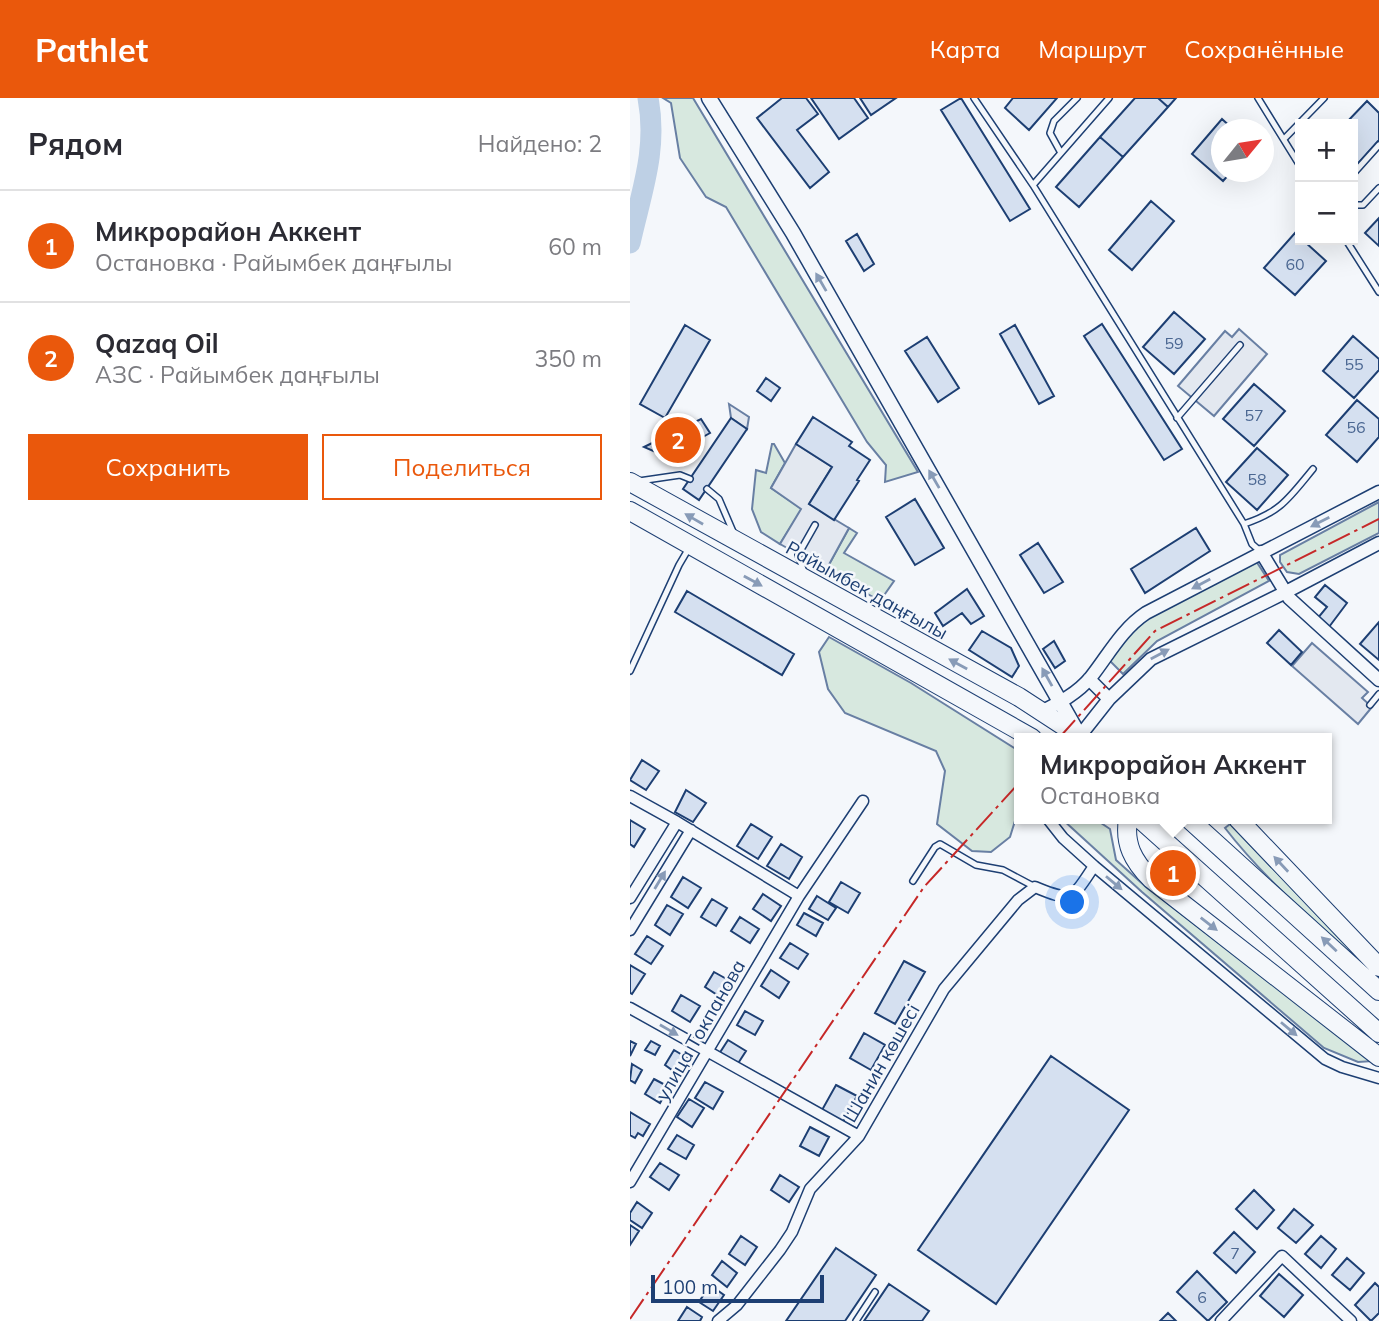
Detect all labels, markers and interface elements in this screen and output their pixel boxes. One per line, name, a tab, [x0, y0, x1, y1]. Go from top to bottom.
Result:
text: Pathlet	[35, 29, 148, 70]
text: Карта	[930, 34, 1000, 64]
text: Маршрут	[1038, 34, 1146, 64]
text: Сохранённые	[1184, 34, 1344, 64]
north arrow	[1211, 119, 1274, 182]
map controls	[1295, 119, 1358, 245]
button: +	[1295, 119, 1358, 182]
text: Рядом	[28, 125, 123, 163]
text: Найдено: 2	[478, 129, 602, 158]
button: −	[1295, 182, 1358, 245]
text: Микрорайон Аккент	[95, 215, 361, 248]
text: 1	[44, 232, 58, 261]
text: 60 m	[548, 232, 602, 261]
text: Остановка · Райымбек даңғылы	[95, 248, 452, 277]
house number: 60	[1285, 254, 1305, 274]
one-way arrow	[815, 272, 827, 291]
text: Qazaq Oil	[95, 327, 219, 360]
house number: 59	[1164, 333, 1184, 353]
text: 2	[44, 344, 58, 373]
text: 350 m	[534, 344, 602, 373]
house number: 55	[1344, 354, 1364, 374]
text: АЗС · Райымбек даңғылы	[95, 360, 380, 389]
house number: 57	[1244, 405, 1264, 425]
pin: 2	[655, 414, 701, 466]
house number: 56	[1346, 417, 1366, 437]
button: Сохранить	[28, 434, 308, 500]
button: Поделиться	[322, 434, 602, 500]
house number: 58	[1247, 469, 1267, 489]
one-way arrow	[928, 470, 940, 489]
one-way arrow	[685, 513, 704, 525]
one-way arrow	[1310, 516, 1330, 528]
street label: Райымбек даңғылы	[782, 535, 952, 645]
one-way arrow	[743, 575, 763, 587]
one-way arrow	[1191, 578, 1211, 589]
one-way arrow	[1150, 649, 1170, 660]
one-way arrow	[948, 658, 968, 670]
one-way arrow	[1041, 667, 1053, 687]
popup	[1014, 733, 1332, 824]
text: Микрорайон Аккент	[1040, 748, 1306, 781]
text: Остановка	[1040, 781, 1160, 810]
pin: 1	[1150, 847, 1196, 899]
one-way arrow	[1274, 856, 1290, 873]
one-way arrow	[654, 870, 667, 889]
one-way arrow	[1106, 875, 1123, 890]
your location	[1055, 885, 1089, 919]
one-way arrow	[1200, 917, 1218, 931]
one-way arrow	[1321, 937, 1338, 953]
street label: улица Токпанова	[650, 955, 750, 1105]
street label: Шанин көшесі	[837, 1000, 925, 1126]
one-way arrow	[1280, 1021, 1298, 1036]
one-way arrow	[659, 1024, 678, 1036]
house number: 7	[1230, 1243, 1240, 1263]
scale bar	[651, 1272, 824, 1304]
text: 100 m	[662, 1275, 718, 1299]
house number: 6	[1197, 1287, 1207, 1307]

